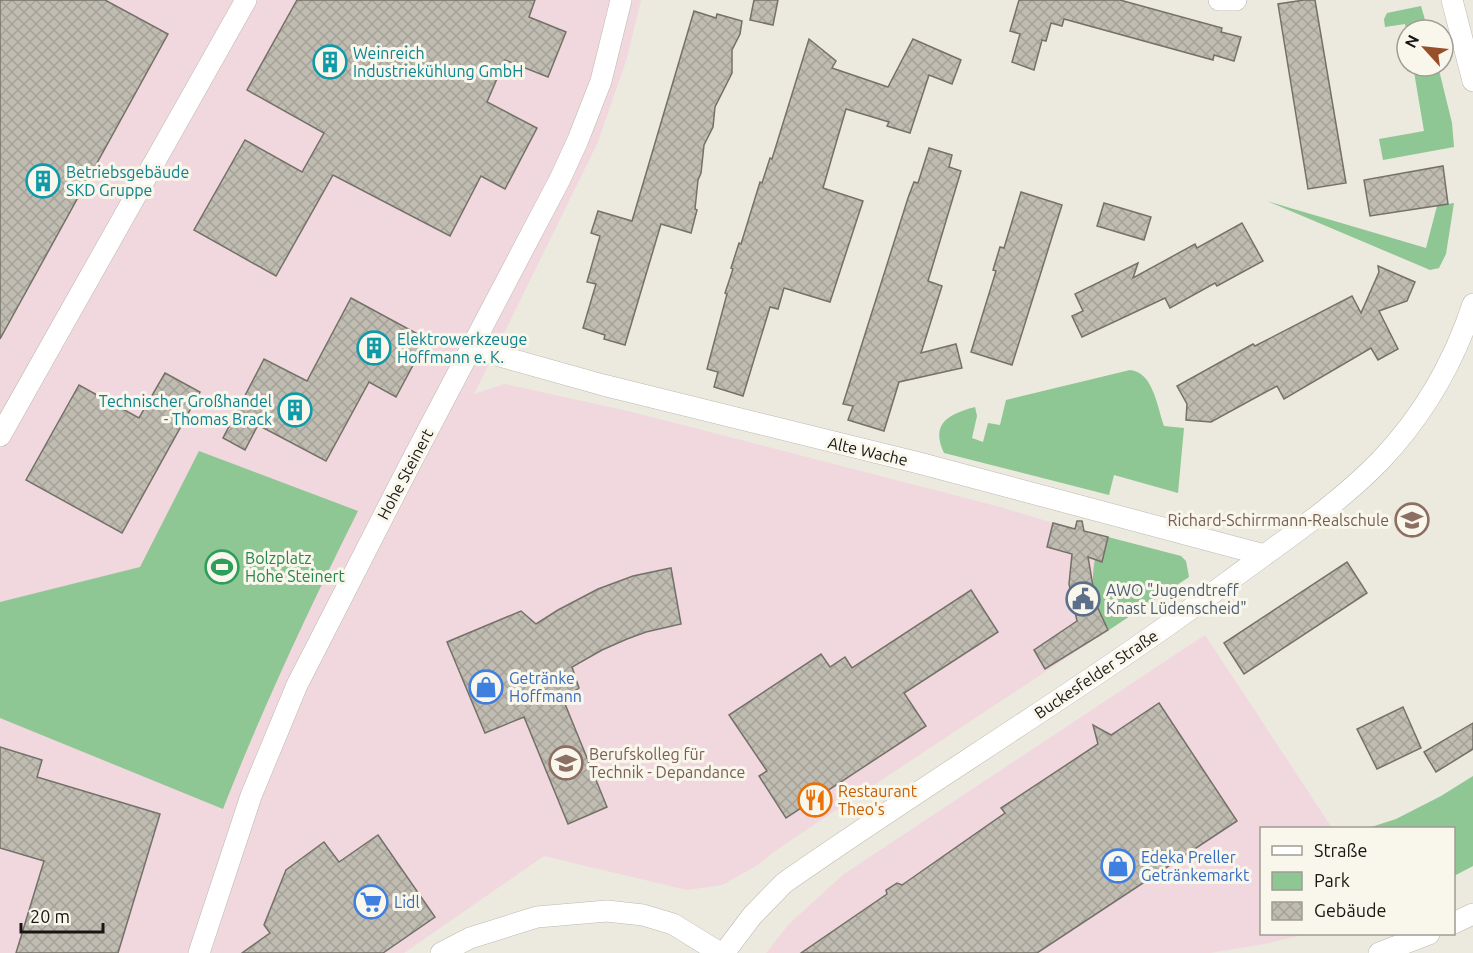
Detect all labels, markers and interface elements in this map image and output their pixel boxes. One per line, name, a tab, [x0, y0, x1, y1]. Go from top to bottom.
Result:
north arrow	[1395, 18, 1455, 78]
text: N	[1401, 32, 1422, 51]
building icon: Weinreich Industriekühlung GmbH	[312, 44, 348, 80]
place label: Weinreich Industriekühlung GmbH	[353, 44, 523, 80]
building icon: Betriebsgebäude SKD Gruppe	[25, 163, 61, 199]
place label: Betriebsgebäude SKD Gruppe	[66, 163, 189, 199]
building icon: Elektrowerkzeuge Hoffmann e. K.	[356, 330, 392, 366]
place label: Elektrowerkzeuge Hoffmann e. K.	[397, 330, 527, 366]
place label: Technischer Großhandel - Thomas Brack	[99, 392, 272, 428]
building icon: Technischer Großhandel - Thomas Brack	[277, 392, 313, 428]
street label: Hohe Steinert	[374, 425, 437, 522]
street label: Alte Wache	[826, 433, 910, 469]
school or university icon: Richard-Schirrmann-Realschule	[1394, 502, 1430, 538]
place label: Richard-Schirrmann-Realschule	[1168, 511, 1389, 529]
sports icon: Bolzplatz Hohe Steinert	[204, 549, 240, 585]
place label: Bolzplatz Hohe Steinert	[245, 549, 346, 585]
public building icon: AWO "Jugendtreff Knast Lüdenscheid"	[1065, 581, 1101, 617]
place label: AWO "Jugendtreff Knast Lüdenscheid"	[1106, 581, 1247, 617]
street label: Buckesfelder Straße	[1031, 626, 1161, 722]
shop icon: Getränke Hoffmann	[468, 669, 504, 705]
place label: Getränke Hoffmann	[509, 669, 582, 705]
school or university icon: Berufskolleg für Technik - Depandance	[548, 745, 584, 781]
place label: Berufskolleg für Technik - Depandance	[589, 745, 745, 781]
restaurant icon: Restaurant Theo's	[797, 782, 833, 818]
place label: Restaurant Theo's	[838, 782, 918, 818]
legend	[1260, 827, 1455, 935]
text: Straße	[1314, 840, 1367, 860]
shop icon: Edeka Preller Getränkemarkt	[1100, 848, 1136, 884]
place label: Edeka Preller Getränkemarkt	[1141, 848, 1250, 884]
text: Park	[1314, 870, 1350, 890]
supermarket icon: Lidl	[353, 884, 389, 920]
place label: Lidl	[394, 893, 420, 911]
scale bar	[21, 896, 104, 934]
text: Gebäude	[1314, 900, 1386, 920]
text: 20 m	[30, 906, 70, 926]

